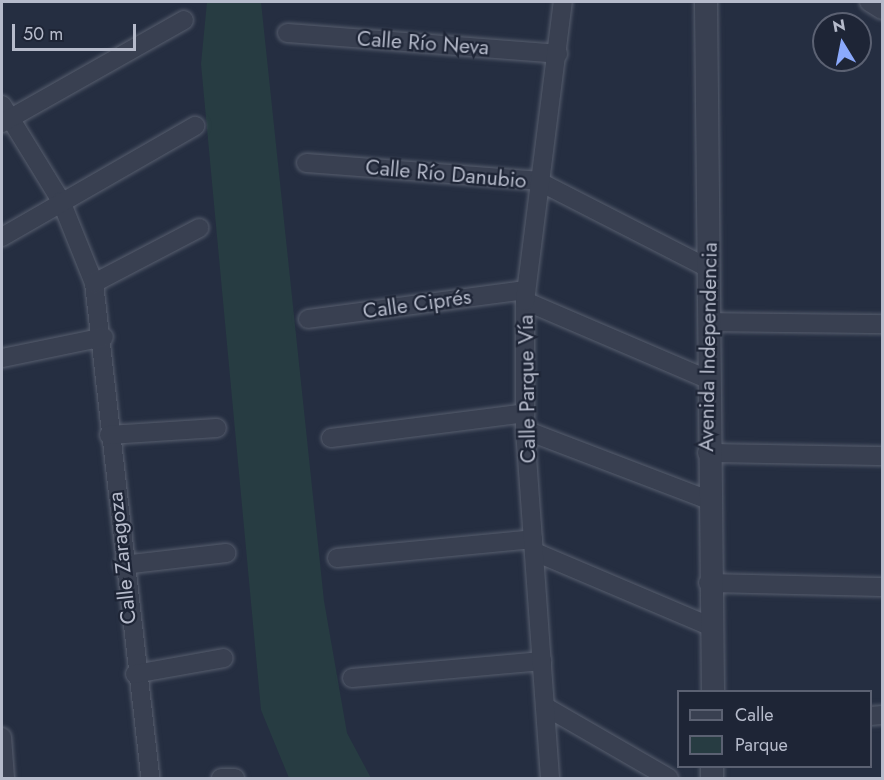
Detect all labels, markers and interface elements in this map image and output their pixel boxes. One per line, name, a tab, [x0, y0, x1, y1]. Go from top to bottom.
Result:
scale bar	[15, 12, 140, 50]
north arrow	[812, 12, 872, 72]
text: N	[831, 13, 847, 38]
text: 50 m	[23, 21, 63, 47]
street label: Calle Río Neva	[356, 26, 490, 60]
street label: Calle Río Danubio	[364, 154, 528, 194]
street label: Avenida Independencia	[694, 242, 722, 452]
street label: Calle Ciprés	[361, 284, 473, 324]
street label: Calle Parque Vía	[513, 314, 541, 464]
street label: Calle Zaragoza	[103, 491, 141, 625]
legend	[677, 690, 872, 768]
text: Calle	[735, 702, 774, 728]
text: Parque	[735, 732, 788, 758]

